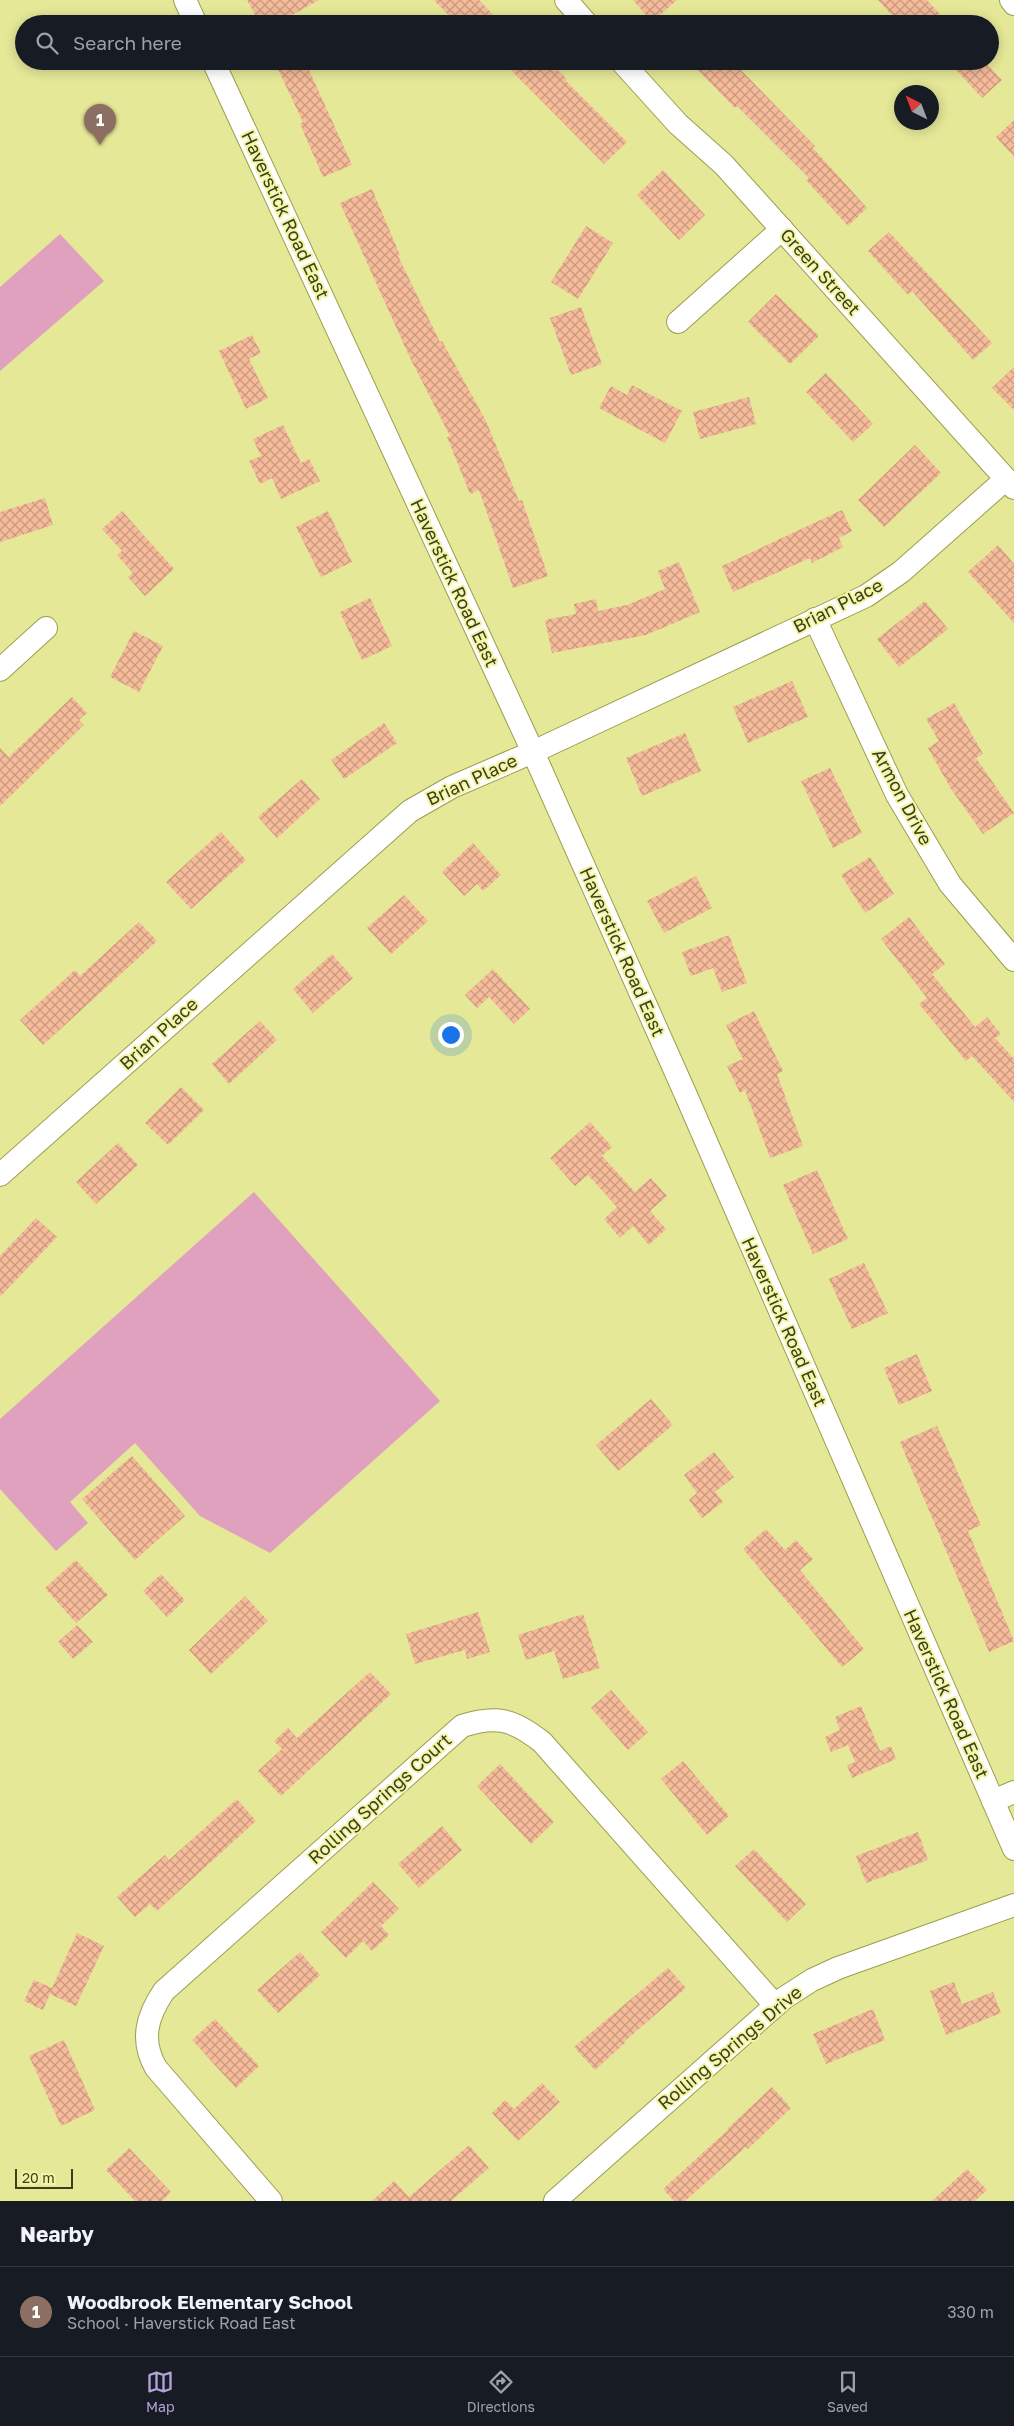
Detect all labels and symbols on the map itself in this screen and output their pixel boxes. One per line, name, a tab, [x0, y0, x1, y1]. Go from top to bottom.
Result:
north arrow	[894, 85, 939, 130]
pin: 1	[84, 104, 116, 145]
street label: Haverstick Road East	[237, 127, 335, 302]
street label: Green Street	[776, 223, 865, 319]
street label: Haverstick Road East	[406, 495, 504, 670]
street label: Brian Place	[789, 573, 886, 637]
street label: Armon Drive	[868, 745, 937, 848]
street label: Brian Place	[423, 748, 520, 810]
street label: Haverstick Road East	[576, 864, 670, 1040]
street label: Brian Place	[115, 992, 202, 1074]
your location	[438, 1022, 464, 1048]
street label: Haverstick Road East	[738, 1234, 832, 1410]
street label: Haverstick Road East	[900, 1606, 994, 1782]
street label: Rolling Springs Court	[303, 1728, 455, 1868]
street label: Rolling Springs Drive	[653, 1981, 806, 2114]
scale bar	[15, 2166, 72, 2189]

